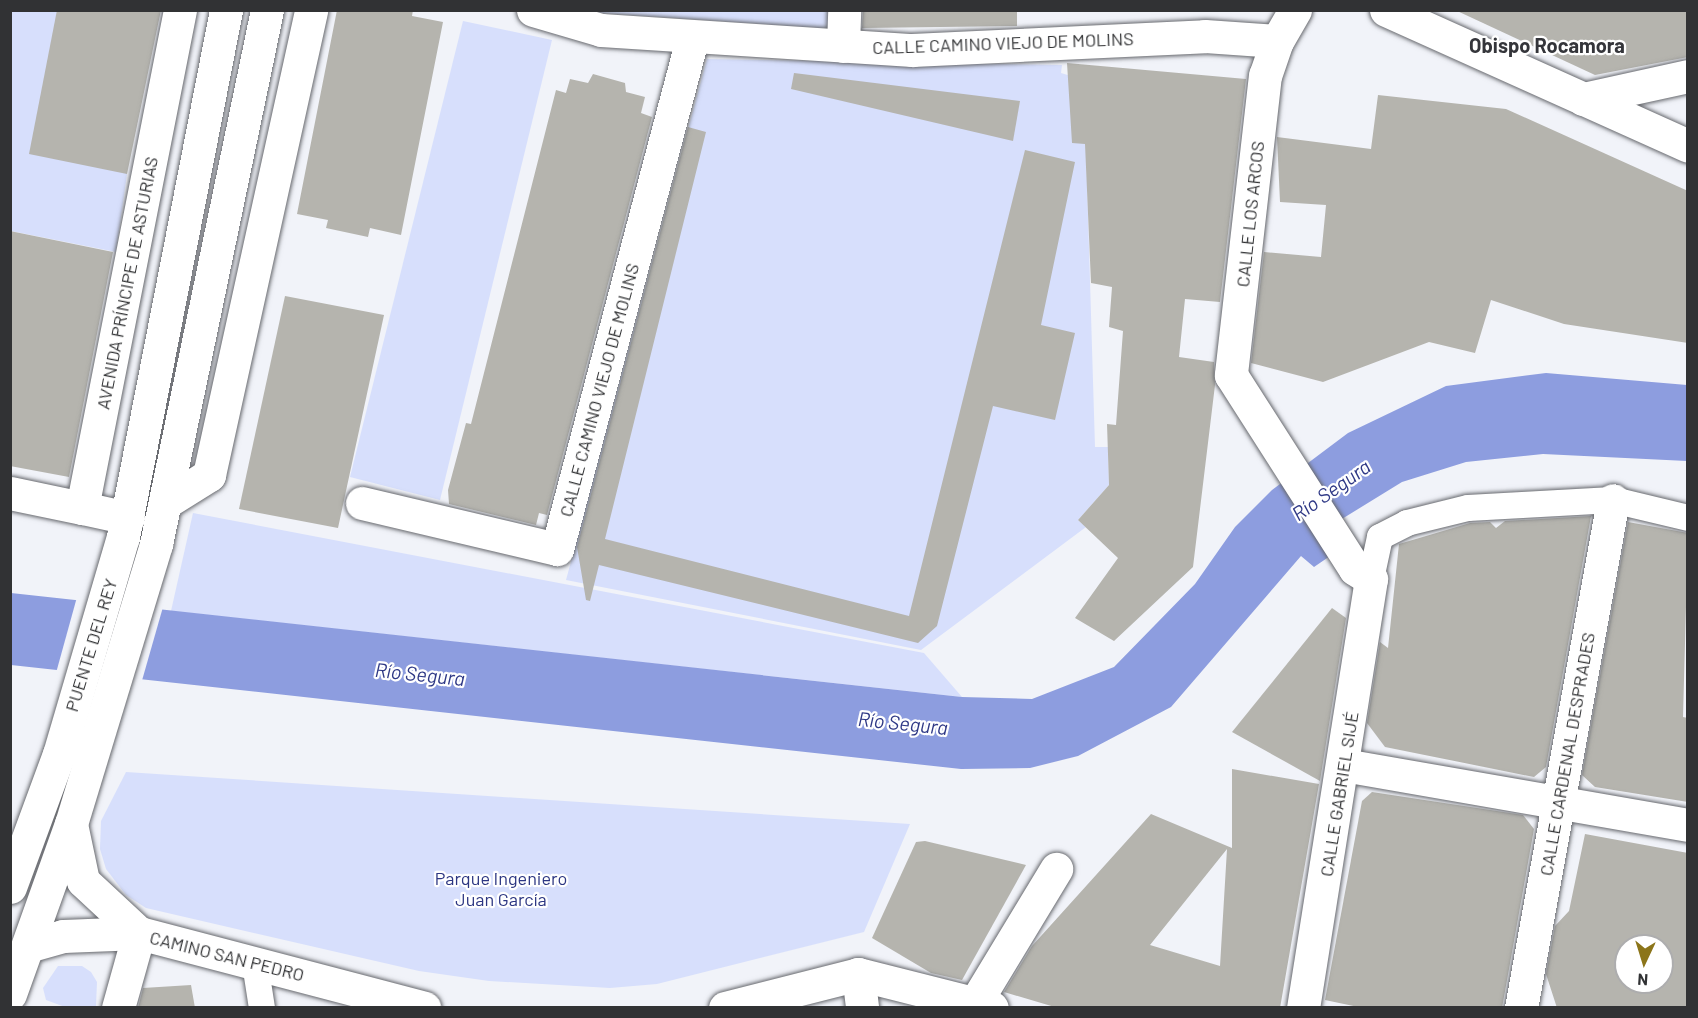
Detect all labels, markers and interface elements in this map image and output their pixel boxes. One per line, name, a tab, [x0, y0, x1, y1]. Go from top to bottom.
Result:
street label: CALLE CAMINO VIEJO DE MOLINS	[872, 28, 1134, 58]
district label: Obispo Rocamora	[1469, 33, 1625, 57]
street label: CALLE LOS ARCOS	[1232, 140, 1268, 288]
street label: AVENIDA PRÍNCIPE DE ASTURIAS	[92, 155, 162, 411]
street label: CALLE CAMINO VIEJO DE MOLINS	[555, 261, 643, 519]
water label: Río Segura	[1287, 454, 1375, 526]
street label: PUENTE DEL REY	[60, 576, 122, 714]
street label: CALLE CARDENAL DESPRADES	[1535, 631, 1599, 877]
water label: Río Segura	[374, 657, 466, 691]
water label: Río Segura	[857, 706, 949, 740]
street label: CALLE GABRIEL SIJÉ	[1315, 710, 1363, 878]
park label: Parque Ingeniero Juan García	[435, 868, 567, 910]
street label: CAMINO SAN PEDRO	[148, 926, 306, 986]
north arrow	[1614, 934, 1674, 994]
text: N	[1637, 971, 1649, 990]

